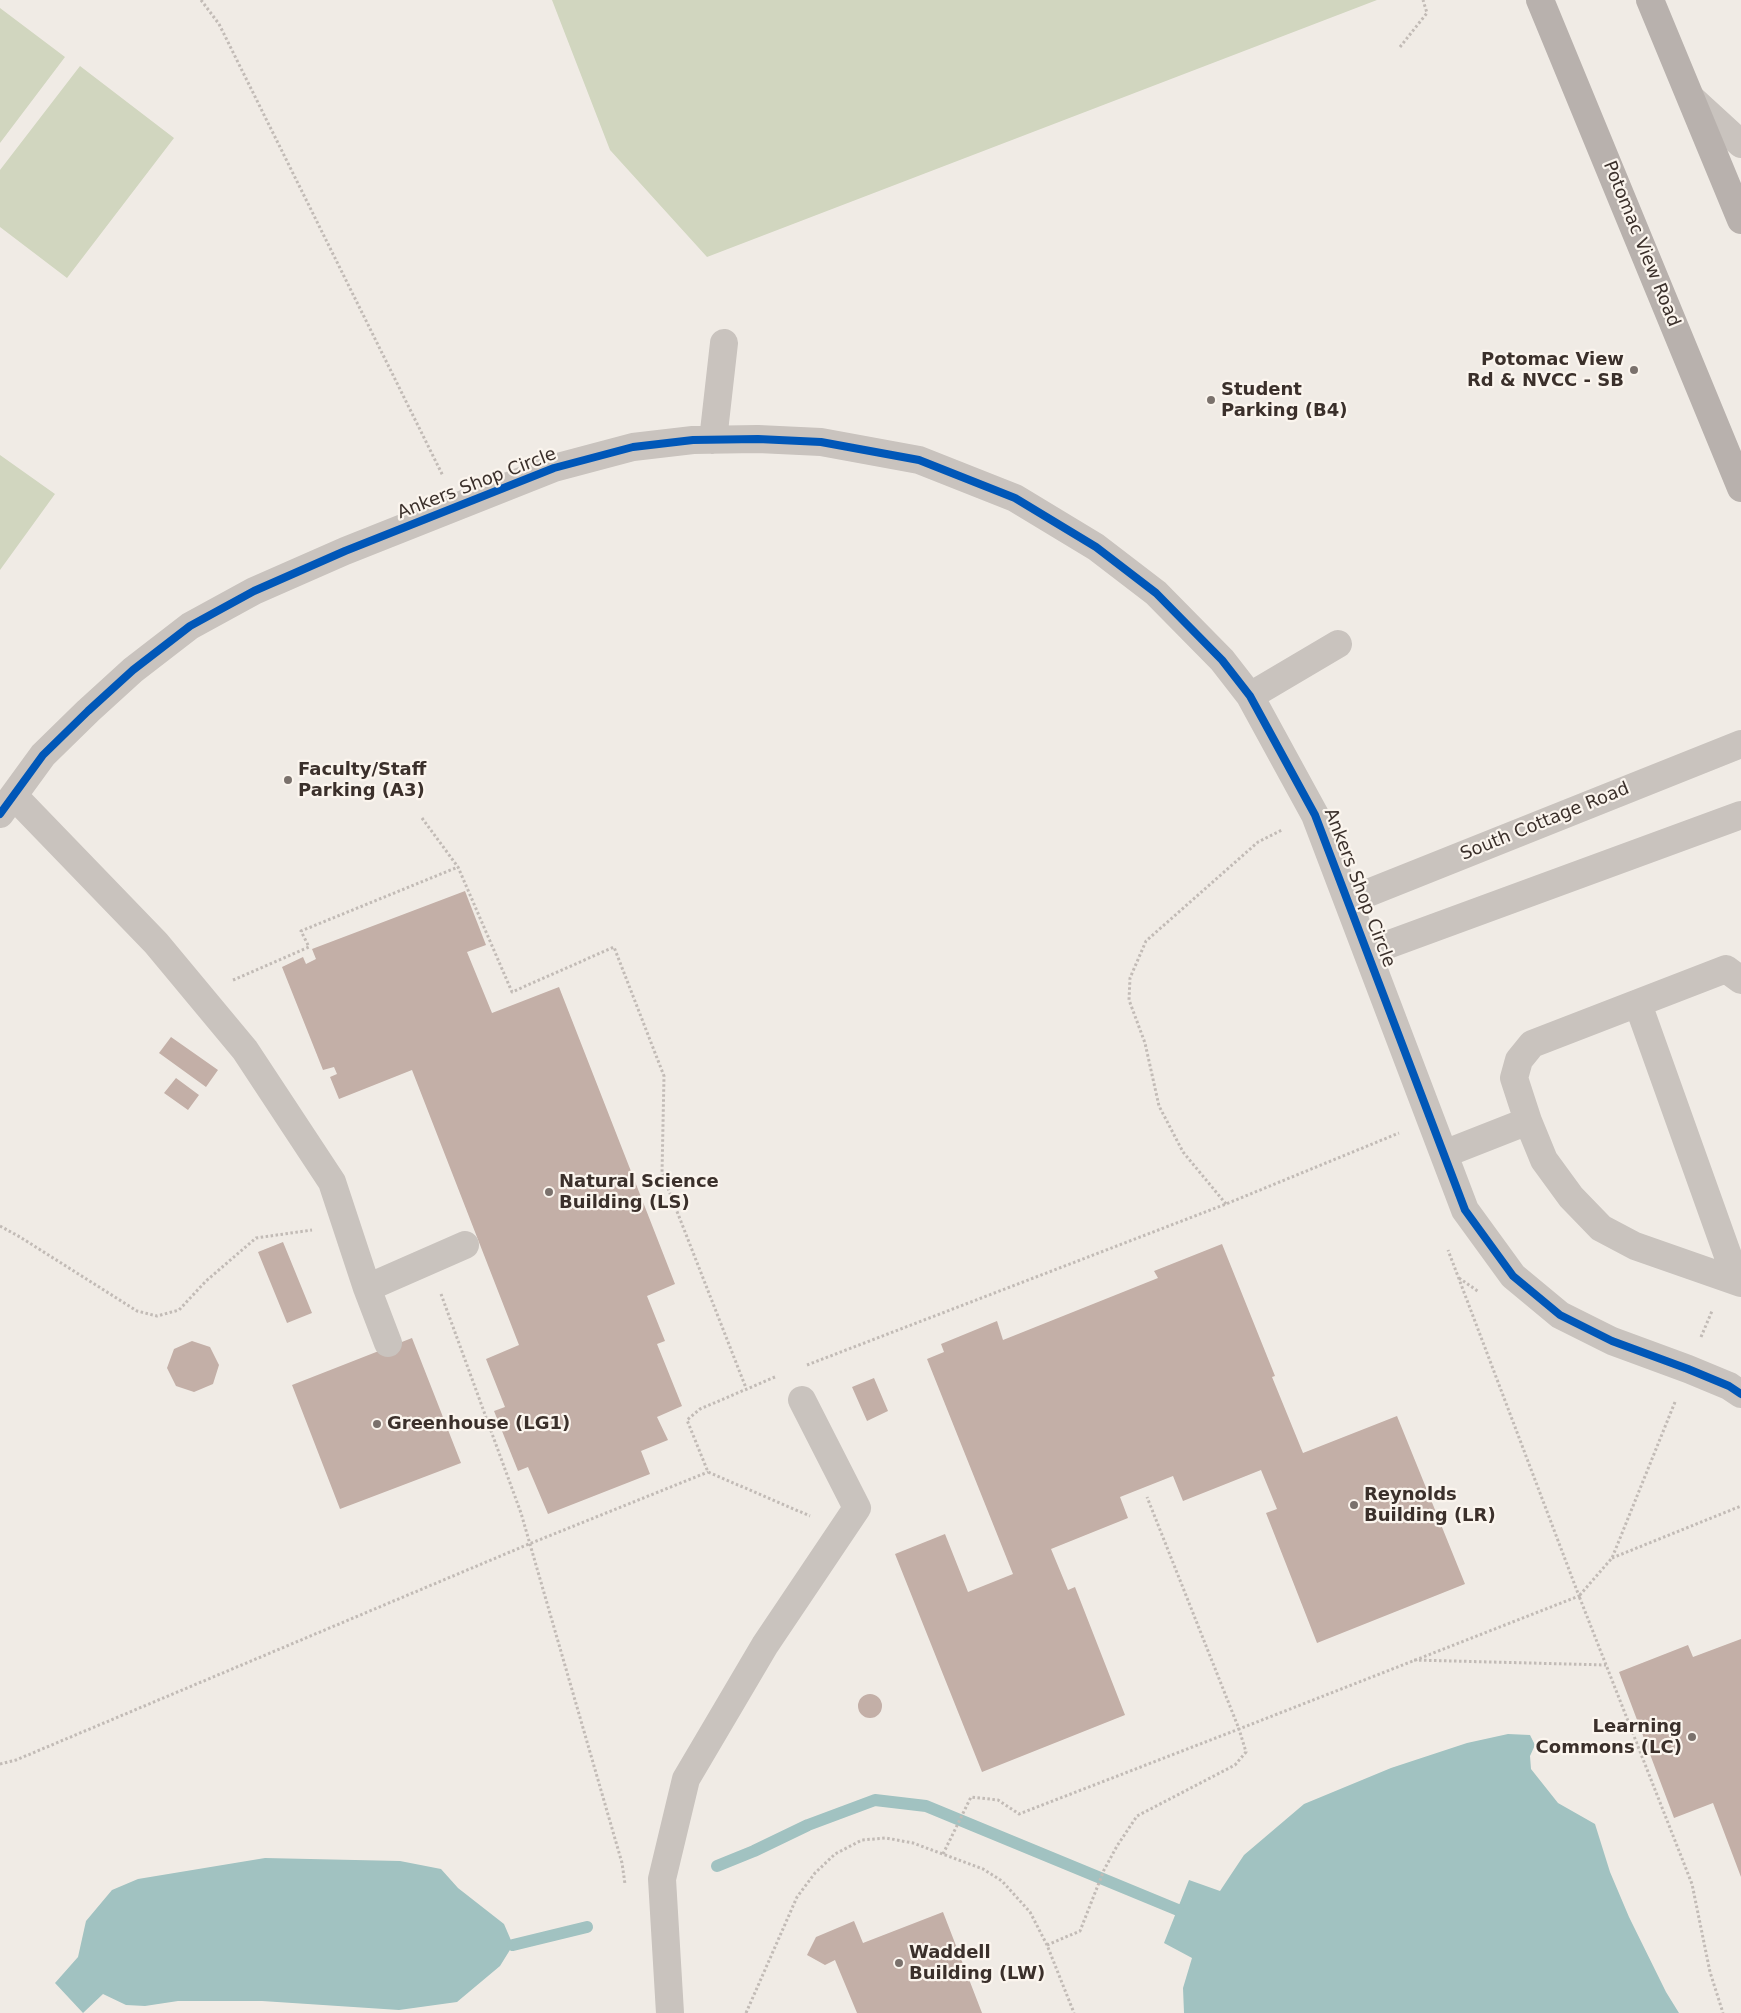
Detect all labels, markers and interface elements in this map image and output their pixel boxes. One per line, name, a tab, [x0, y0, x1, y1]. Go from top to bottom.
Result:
street label: Potomac View Road	[1598, 158, 1684, 330]
place label: Potomac View Rd & NVCC - SB	[1467, 349, 1624, 392]
marker: Potomac View Rd & NVCC - SB	[1628, 364, 1640, 376]
place label: Student Parking (B4)	[1221, 379, 1348, 422]
marker: Student Parking (B4)	[1205, 394, 1217, 406]
street label: Ankers Shop Circle	[394, 444, 560, 524]
place label: Faculty/Staff Parking (A3)	[298, 759, 426, 802]
marker: Faculty/Staff Parking (A3)	[282, 774, 294, 786]
street label: South Cottage Road	[1457, 778, 1633, 866]
street label: Ankers Shop Circle	[1319, 805, 1399, 971]
place label: Natural Science Building (LS)	[559, 1171, 719, 1214]
marker: Natural Science Building (LS)	[543, 1186, 555, 1198]
place label: Greenhouse (LG1)	[387, 1413, 570, 1435]
marker: Greenhouse (LG1)	[371, 1418, 383, 1430]
place label: Reynolds Building (LR)	[1364, 1484, 1496, 1526]
marker: Reynolds Building (LR)	[1348, 1499, 1360, 1511]
place label: Learning Commons (LC)	[1536, 1716, 1682, 1758]
marker: Learning Commons (LC)	[1686, 1731, 1698, 1743]
place label: Waddell Building (LW)	[909, 1942, 1045, 1985]
marker: Waddell Building (LW)	[893, 1957, 905, 1969]

